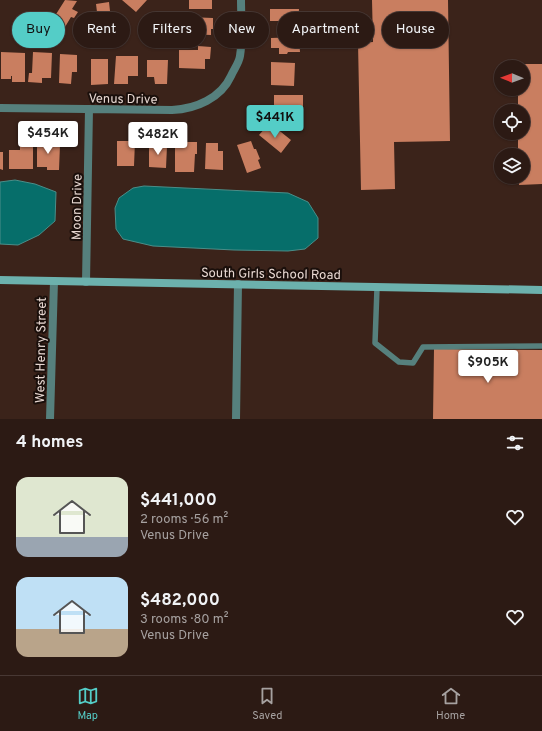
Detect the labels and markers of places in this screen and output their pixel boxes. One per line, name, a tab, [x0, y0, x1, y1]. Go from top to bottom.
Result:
pin: $441K	[247, 105, 303, 139]
pin: $454K	[20, 121, 76, 155]
pin: $482K	[130, 122, 186, 156]
pin: $905K	[460, 350, 516, 384]

